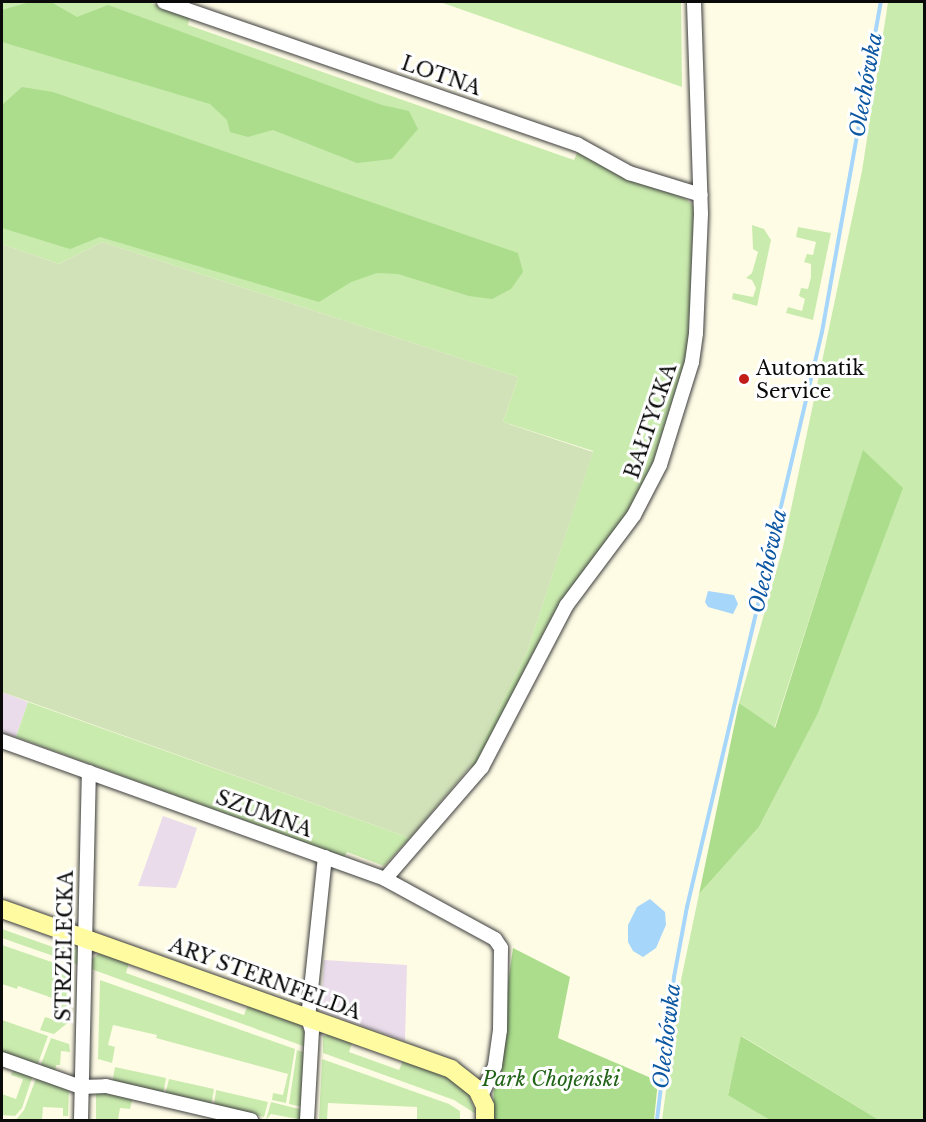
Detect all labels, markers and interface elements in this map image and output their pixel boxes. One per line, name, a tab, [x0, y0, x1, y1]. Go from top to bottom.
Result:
water label: Olechówka	[844, 31, 888, 139]
street label: LOTNA	[398, 51, 484, 101]
place label: Automatik Service	[756, 356, 864, 403]
street label: BAŁTYCKA	[620, 360, 682, 482]
marker: Automatik Service	[737, 372, 751, 386]
water label: Olechówka	[744, 507, 792, 615]
street label: SZUMNA	[213, 786, 315, 842]
street label: STRZELECKA	[52, 870, 78, 1022]
street label: ARY STERNFELDA	[165, 933, 365, 1025]
water label: Olechówka	[648, 982, 686, 1090]
park label: Park Chojeński	[482, 1067, 620, 1091]

